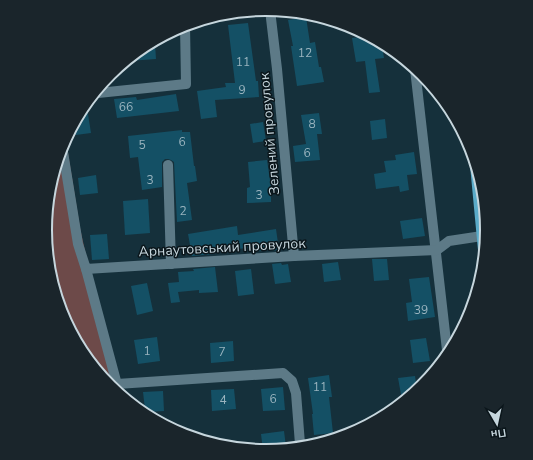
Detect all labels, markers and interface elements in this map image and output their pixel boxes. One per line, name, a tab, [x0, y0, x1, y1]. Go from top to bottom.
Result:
house number: 12	[298, 45, 312, 61]
house number: 11	[236, 54, 250, 70]
street label: Зелений провулок	[255, 71, 284, 196]
house number: 9	[238, 82, 246, 98]
house number: 66	[119, 99, 133, 115]
house number: 8	[308, 116, 316, 132]
house number: 6	[178, 134, 186, 150]
house number: 5	[138, 137, 146, 153]
house number: 6	[303, 145, 311, 161]
house number: 3	[146, 172, 154, 188]
house number: 3	[255, 187, 263, 203]
house number: 2	[179, 203, 187, 219]
street label: Арнаутовський провулок	[138, 234, 307, 261]
house number: 39	[414, 302, 428, 318]
house number: 1	[143, 343, 151, 359]
house number: 7	[218, 344, 226, 360]
house number: 11	[313, 379, 327, 395]
house number: 6	[269, 391, 277, 407]
house number: 4	[219, 392, 227, 408]
north arrow	[477, 404, 517, 444]
text: Пн	[490, 425, 507, 442]

